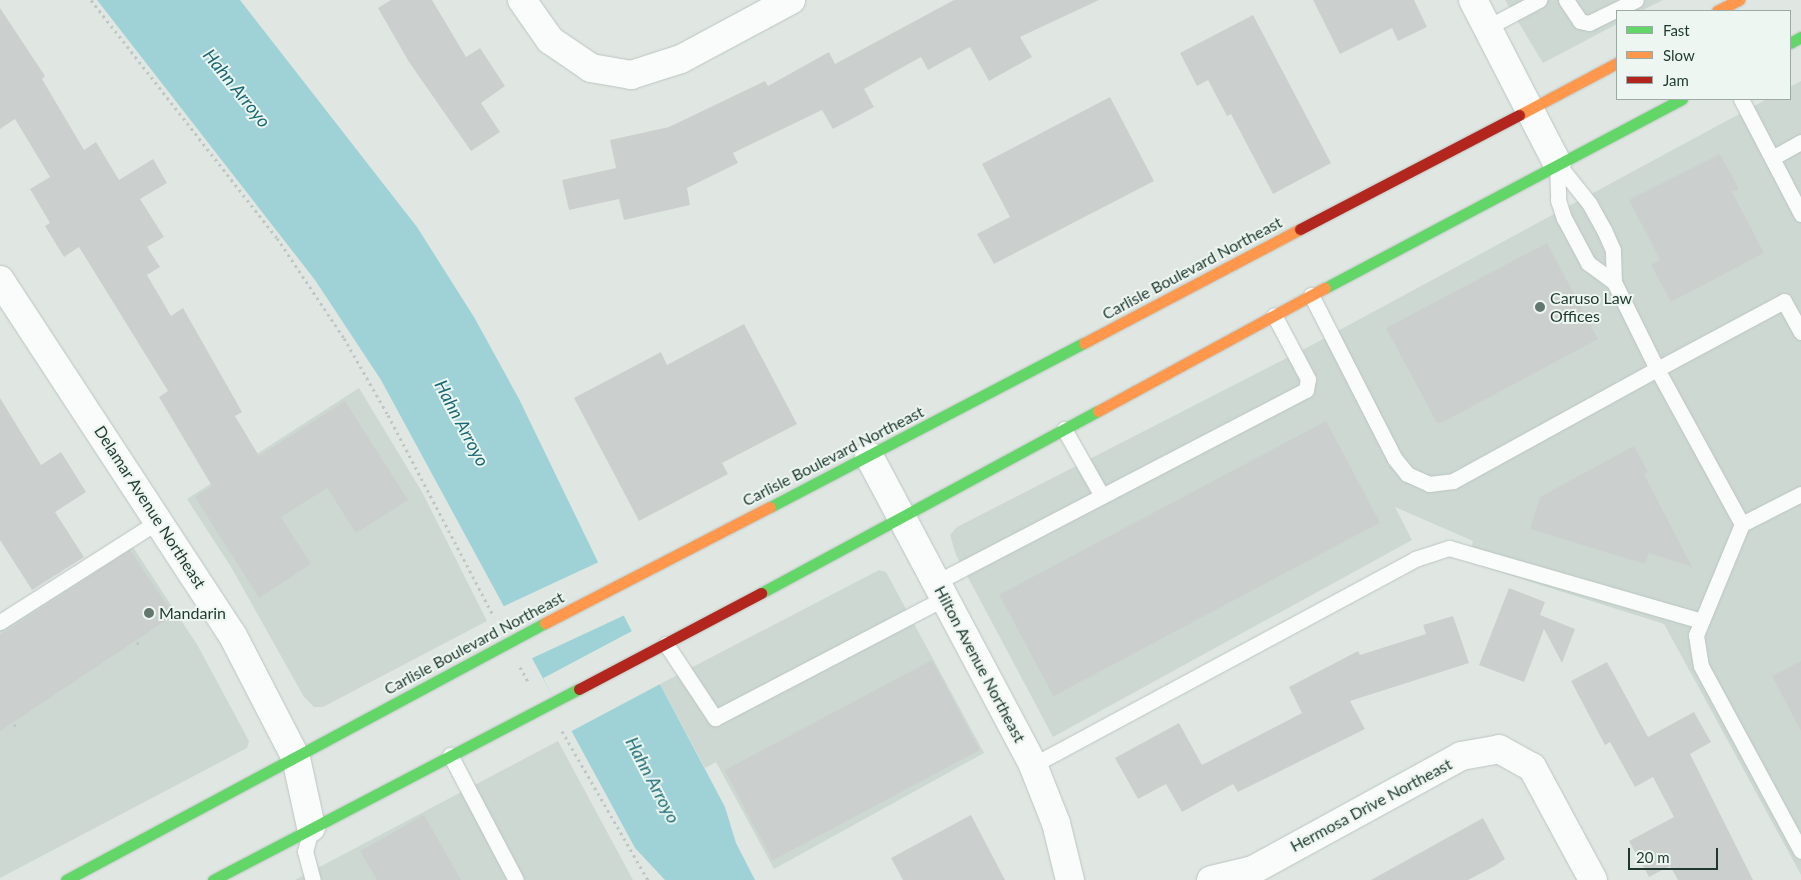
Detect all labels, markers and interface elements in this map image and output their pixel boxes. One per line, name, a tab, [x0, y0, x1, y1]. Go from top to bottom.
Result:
legend	[1616, 10, 1791, 100]
text: Fast	[1663, 21, 1690, 39]
water label: Hahn Arroyo	[199, 44, 275, 132]
text: Slow	[1663, 46, 1695, 64]
text: Jam	[1663, 71, 1689, 89]
street label: Carlisle Boulevard Northeast	[1099, 212, 1285, 324]
place label: Caruso Law Offices	[1550, 288, 1632, 326]
marker: Caruso Law Offices	[1534, 301, 1546, 313]
water label: Hahn Arroyo	[430, 376, 494, 470]
street label: Carlisle Boulevard Northeast	[739, 402, 927, 510]
street label: Delamar Avenue Northeast	[90, 422, 210, 592]
street label: Hilton Avenue Northeast	[930, 582, 1030, 746]
street label: Carlisle Boulevard Northeast	[381, 587, 567, 699]
place label: Mandarin	[159, 603, 226, 623]
marker: Mandarin	[143, 607, 155, 619]
water label: Hahn Arroyo	[621, 733, 685, 827]
street label: Hermosa Drive Northeast	[1287, 754, 1455, 856]
scale bar	[1631, 838, 1721, 870]
text: 20 m	[1636, 848, 1670, 866]

